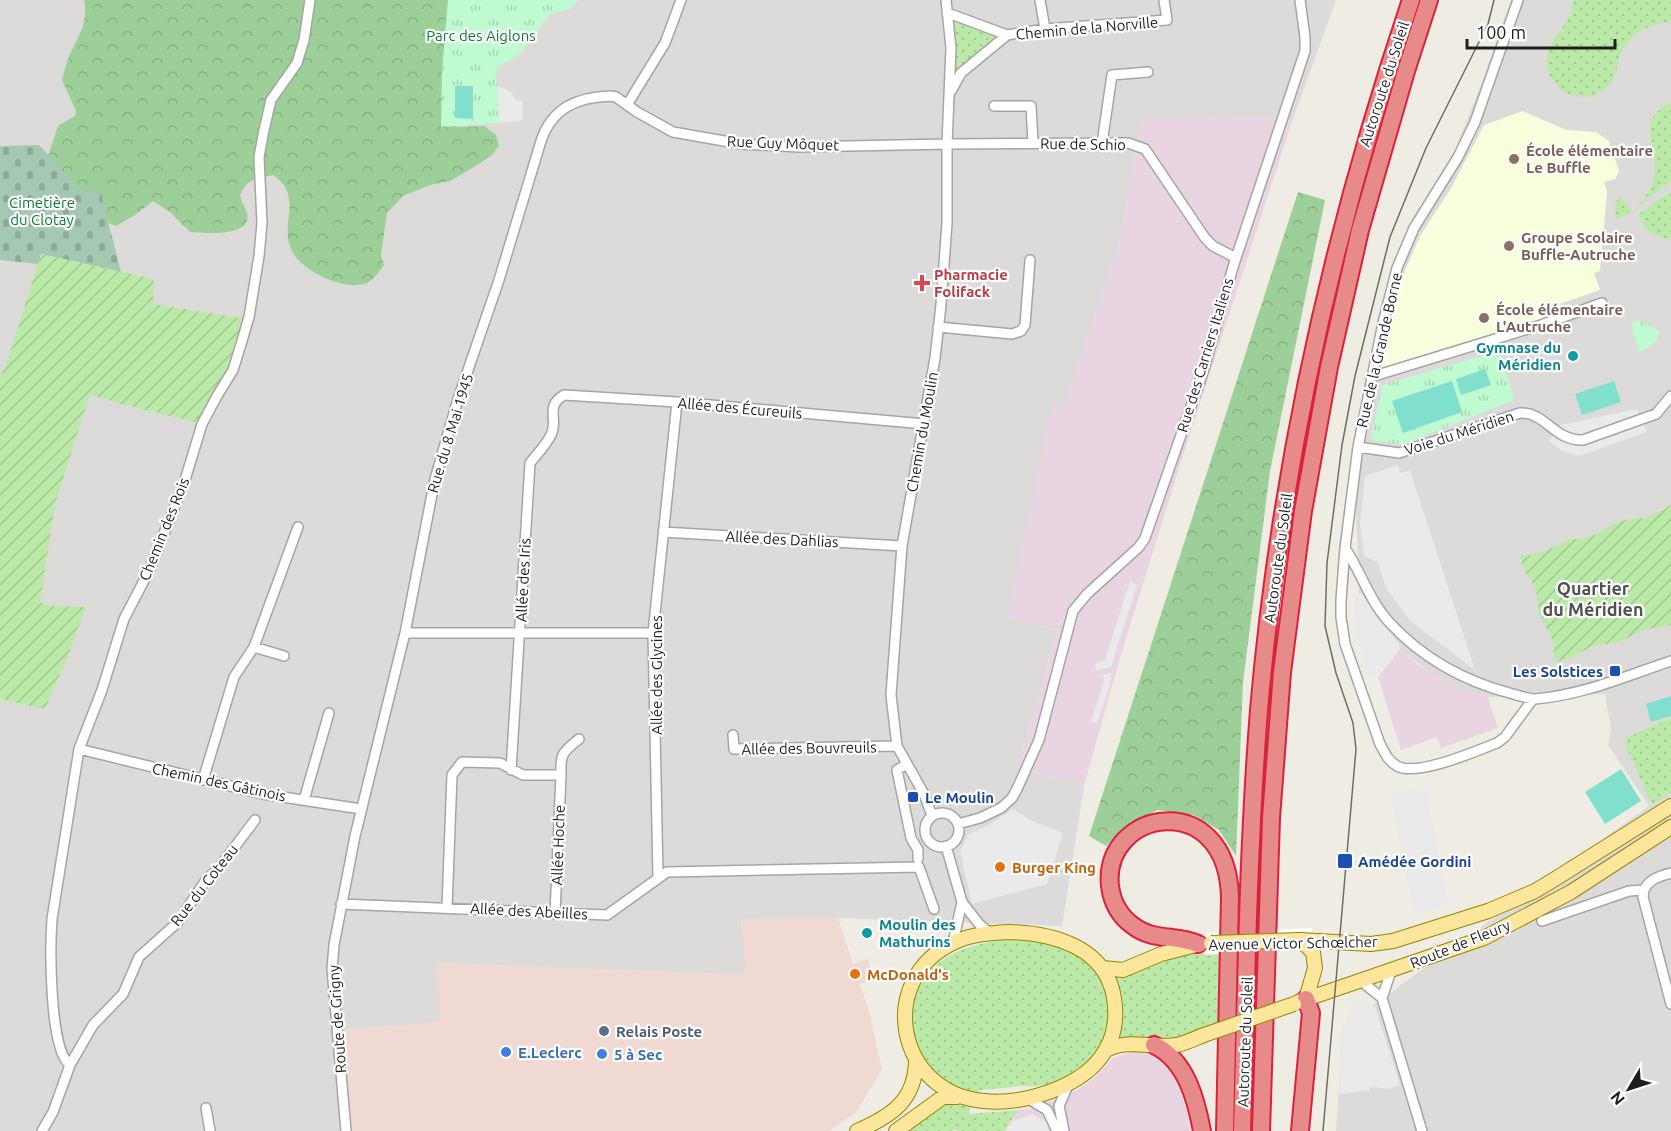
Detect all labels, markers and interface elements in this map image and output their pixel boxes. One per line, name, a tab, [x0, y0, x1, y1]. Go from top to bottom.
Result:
scale bar	[1467, 12, 1616, 50]
street label: Chemin de la Norville	[1015, 13, 1159, 43]
street label: Autoroute du Soleil	[1356, 19, 1412, 149]
text: 100 m	[1476, 22, 1526, 42]
park label: Parc des Aiglons	[426, 27, 536, 44]
street label: Rue Guy Môquet	[727, 133, 839, 153]
street label: Rue de Schio	[1040, 135, 1126, 153]
place label: École élémentaire Le Buffle	[1526, 142, 1653, 176]
marker: École élémentaire Le Buffle	[1507, 152, 1521, 166]
park label: Cimetière du Clotay	[9, 194, 75, 228]
place label: Groupe Scolaire Buffle-Autruche	[1521, 229, 1636, 263]
marker: Groupe Scolaire Buffle-Autruche	[1502, 239, 1516, 253]
place label: Pharmacie Folifack	[934, 266, 1008, 300]
street label: Rue de la Grande Borne	[1353, 271, 1405, 429]
marker: Pharmacie Folifack	[915, 276, 929, 290]
street label: Rue des Carriers Italiens	[1173, 276, 1237, 434]
place label: École élémentaire L'Autruche	[1496, 301, 1623, 335]
marker: École élémentaire L'Autruche	[1477, 311, 1491, 325]
place label: Gymnase du Méridien	[1476, 339, 1561, 373]
marker: Gymnase du Méridien	[1566, 349, 1580, 363]
street label: Chemin du Moulin	[903, 370, 941, 494]
street label: Rue du 8 Mai 1945	[424, 371, 476, 495]
street label: Allée des Écureuils	[677, 394, 803, 422]
street label: Voie du Méridien	[1402, 407, 1516, 459]
street label: Chemin des Rois	[136, 475, 192, 583]
street label: Autoroute du Soleil	[1260, 492, 1296, 624]
street label: Allée des Dahlias	[725, 528, 839, 550]
street label: Allée des Iris	[512, 537, 534, 623]
district label: Quartier du Méridien	[1542, 578, 1644, 619]
street label: Allée des Glycines	[648, 615, 665, 735]
place label: Les Solstices	[1513, 663, 1603, 680]
marker: Les Solstices	[1608, 664, 1622, 678]
street label: Allée des Bouvreuils	[741, 738, 877, 758]
street label: Chemin des Gâtinois	[151, 760, 287, 804]
place label: Le Moulin	[925, 789, 994, 806]
marker: Le Moulin	[906, 790, 920, 804]
street label: Allée Hoche	[548, 804, 568, 886]
street label: Rue du Coteau	[167, 841, 241, 929]
marker: Amédée Gordini	[1336, 852, 1354, 870]
place label: Amédée Gordini	[1358, 853, 1472, 870]
place label: Burger King	[1012, 859, 1096, 876]
marker: Burger King	[993, 860, 1007, 874]
street label: Allée des Abeilles	[470, 899, 588, 923]
place label: Moulin des Mathurins	[879, 916, 956, 950]
street label: Route de Fleury	[1407, 916, 1513, 972]
marker: Moulin des Mathurins	[860, 926, 874, 940]
street label: Avenue Victor Schœlcher	[1208, 933, 1378, 953]
street label: Route de Grigny	[325, 964, 349, 1074]
place label: McDonald's	[867, 966, 949, 983]
marker: McDonald's	[848, 967, 862, 981]
street label: Autoroute du Soleil	[1234, 976, 1256, 1108]
place label: Relais Poste	[616, 1023, 702, 1040]
marker: Relais Poste	[597, 1024, 611, 1038]
place label: E.Leclerc	[518, 1044, 582, 1061]
marker: E.Leclerc	[499, 1045, 513, 1059]
place label: 5 à Sec	[614, 1046, 662, 1063]
marker: 5 à Sec	[595, 1047, 609, 1061]
north arrow	[1599, 1059, 1659, 1119]
text: N	[1607, 1088, 1628, 1109]

